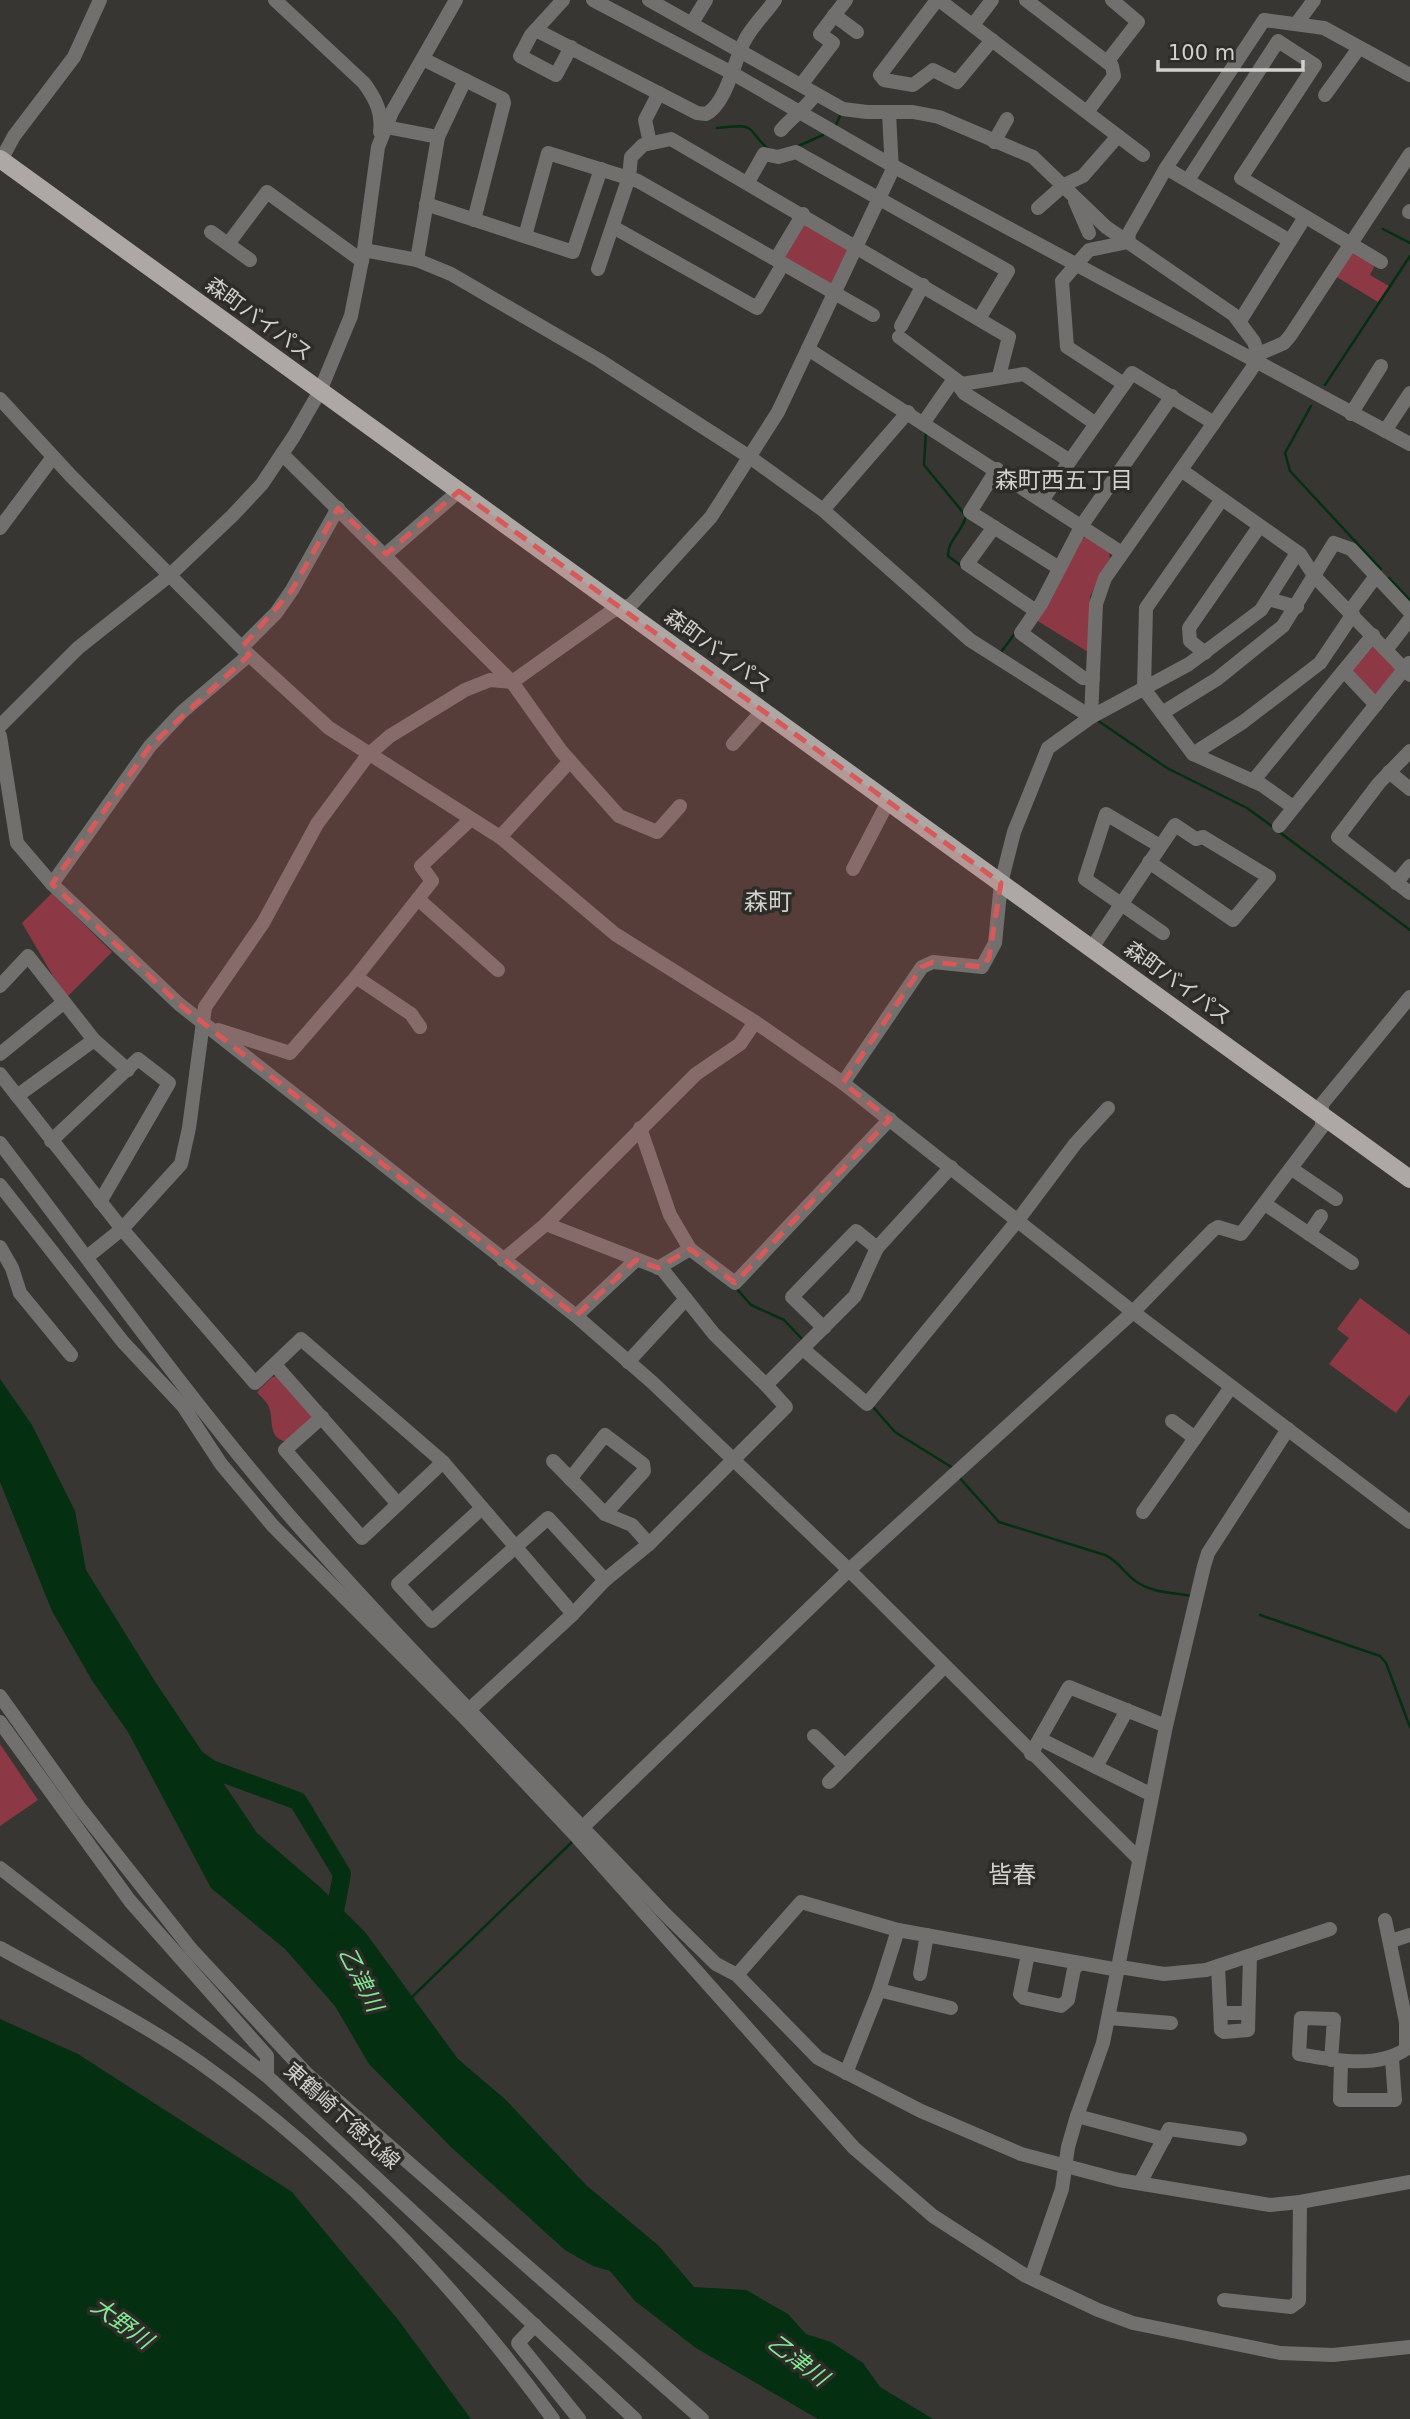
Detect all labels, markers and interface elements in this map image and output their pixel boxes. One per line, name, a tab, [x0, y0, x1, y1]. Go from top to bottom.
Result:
scale bar	[1158, 28, 1303, 72]
text: 100 m	[1168, 41, 1235, 65]
street label: 森町バイパス	[201, 272, 317, 366]
district label: 森町西五丁目	[995, 467, 1133, 493]
street label: 森町バイパス	[660, 604, 776, 698]
district label: 森町	[744, 888, 792, 916]
street label: 森町バイパス	[1120, 936, 1236, 1030]
district label: 皆春	[988, 1861, 1036, 1889]
water label: 乙津川	[334, 1942, 390, 2018]
street label: 東鶴崎下徳丸線	[279, 2058, 405, 2174]
water label: 大野川	[86, 2292, 160, 2356]
water label: 乙津川	[763, 2329, 836, 2393]

